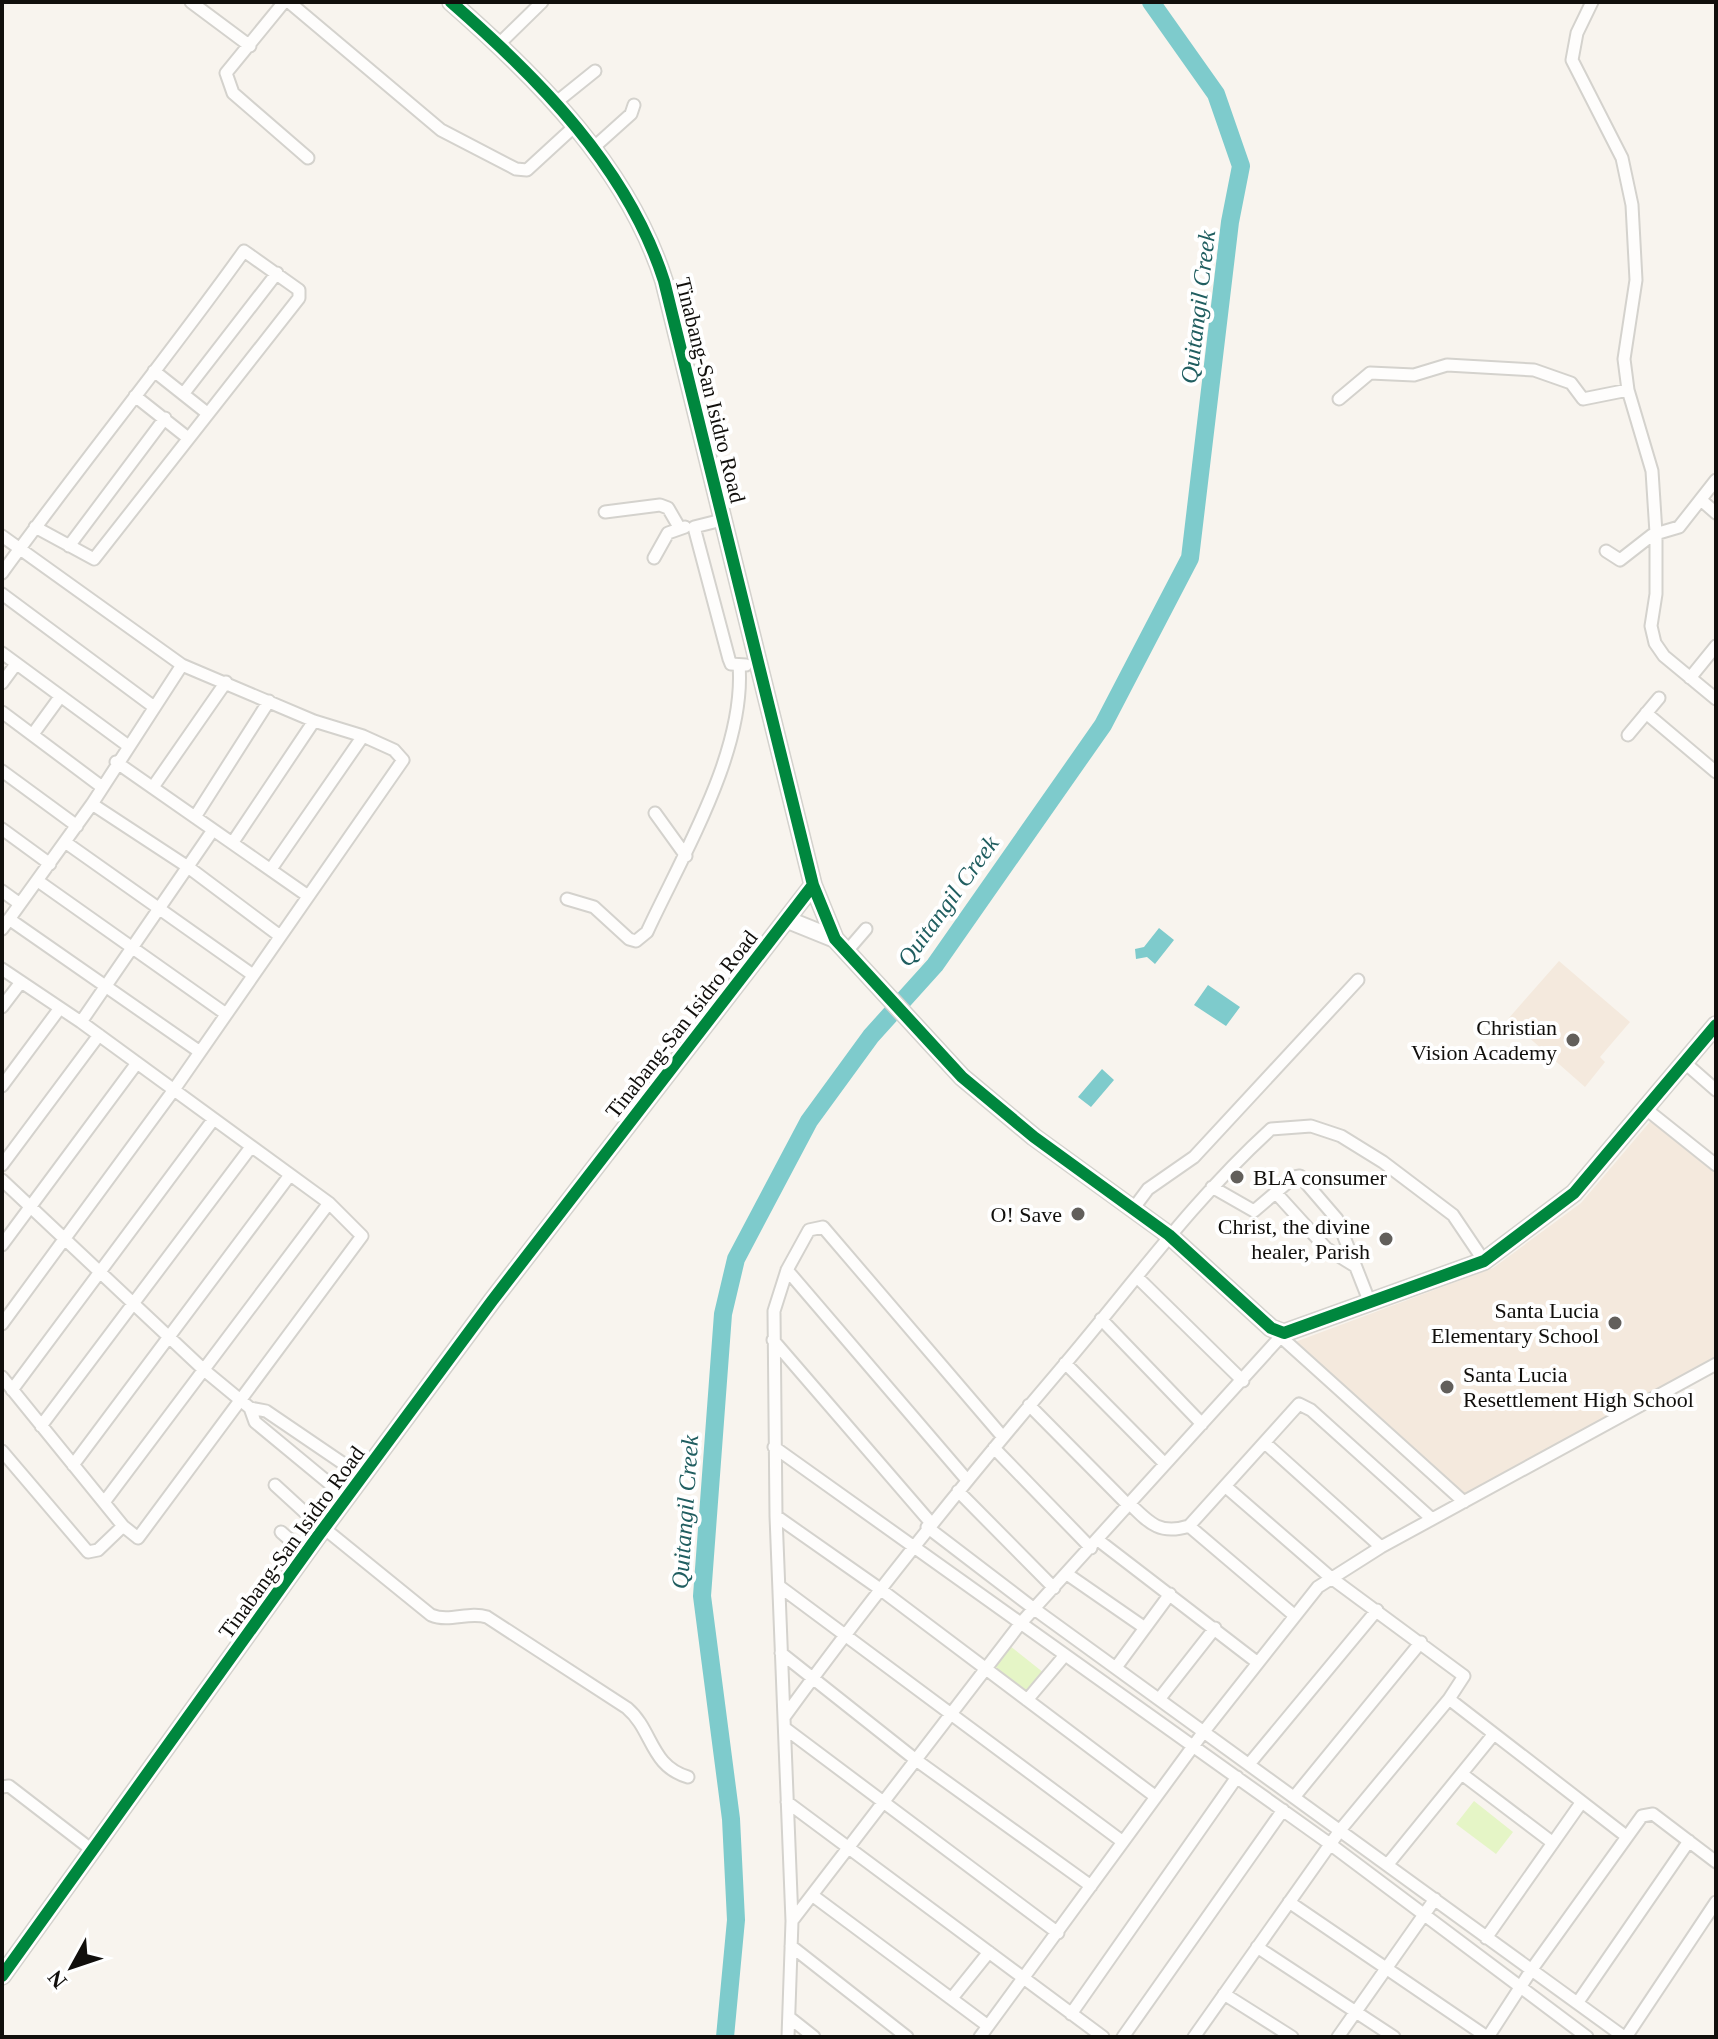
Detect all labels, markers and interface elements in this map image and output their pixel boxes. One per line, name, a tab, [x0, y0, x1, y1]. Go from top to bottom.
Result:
water label: Quitangil Creek	[1176, 228, 1220, 385]
street label: Tinabang-San Isidro Road	[670, 275, 751, 505]
water label: Quitangil Creek	[892, 831, 1004, 971]
street label: Tinabang-San Isidro Road	[600, 925, 762, 1123]
place label: Christian Vision Academy	[1411, 1015, 1557, 1065]
marker: Christian Vision Academy	[1564, 1031, 1582, 1049]
place label: BLA consumer	[1253, 1165, 1387, 1190]
marker: BLA consumer	[1228, 1168, 1246, 1186]
place label: O! Save	[991, 1202, 1062, 1227]
marker: O! Save	[1069, 1205, 1087, 1223]
place label: Christ, the divine healer, Parish	[1218, 1214, 1370, 1264]
marker: Christ, the divine healer, Parish	[1377, 1230, 1395, 1248]
place label: Santa Lucia Elementary School	[1431, 1298, 1599, 1348]
marker: Santa Lucia Elementary School	[1606, 1314, 1624, 1332]
place label: Santa Lucia Resettlement High School	[1463, 1362, 1694, 1412]
marker: Santa Lucia Resettlement High School	[1438, 1378, 1456, 1396]
water label: Quitangil Creek	[667, 1434, 703, 1590]
street label: Tinabang-San Isidro Road	[213, 1441, 370, 1643]
north arrow	[32, 1927, 112, 2007]
text: N	[42, 1965, 72, 1994]

